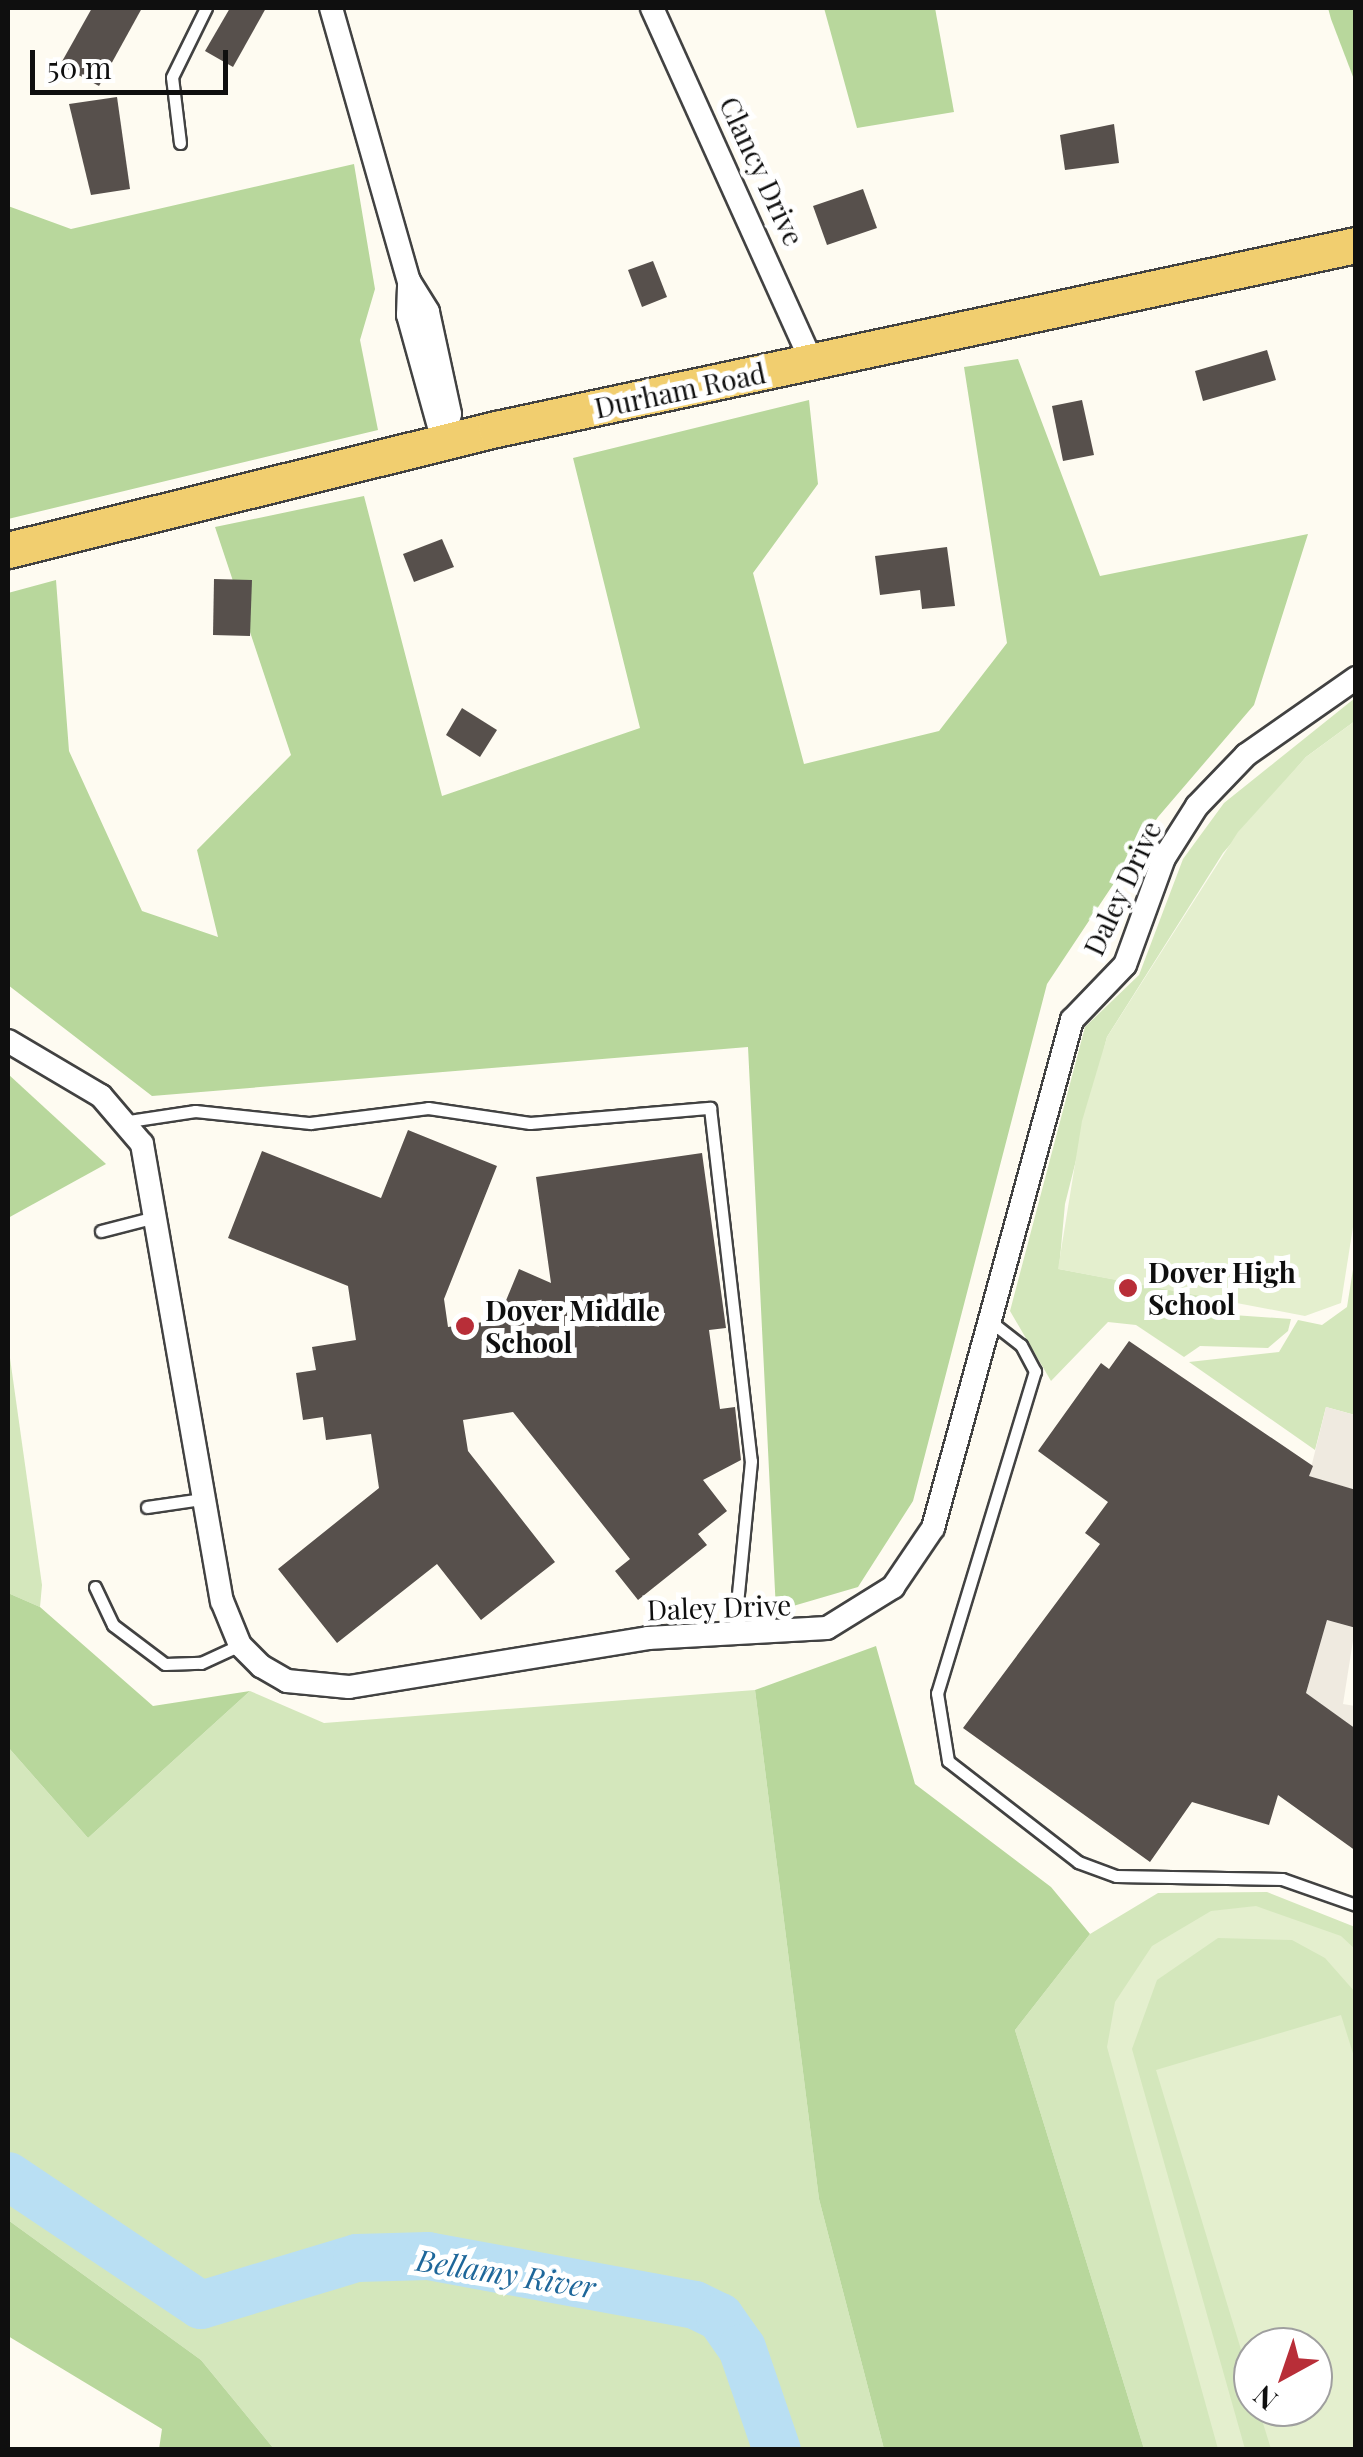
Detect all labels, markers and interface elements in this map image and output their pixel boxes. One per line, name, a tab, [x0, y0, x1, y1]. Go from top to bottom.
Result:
scale bar	[35, 30, 232, 92]
text: 50 m	[47, 47, 112, 87]
street label: Clancy Drive	[713, 91, 811, 251]
street label: Durham Road	[591, 355, 769, 425]
street label: Daley Drive	[1076, 815, 1168, 961]
place label: Dover High School	[1148, 1255, 1296, 1321]
marker: Dover High School	[1117, 1277, 1139, 1299]
place label: Dover Middle School	[485, 1293, 660, 1359]
marker: Dover Middle School	[454, 1315, 476, 1337]
street label: Daley Drive	[646, 1588, 792, 1626]
water label: Bellamy River	[414, 2241, 598, 2305]
north arrow	[1233, 2327, 1333, 2427]
text: N	[1245, 2378, 1284, 2420]

